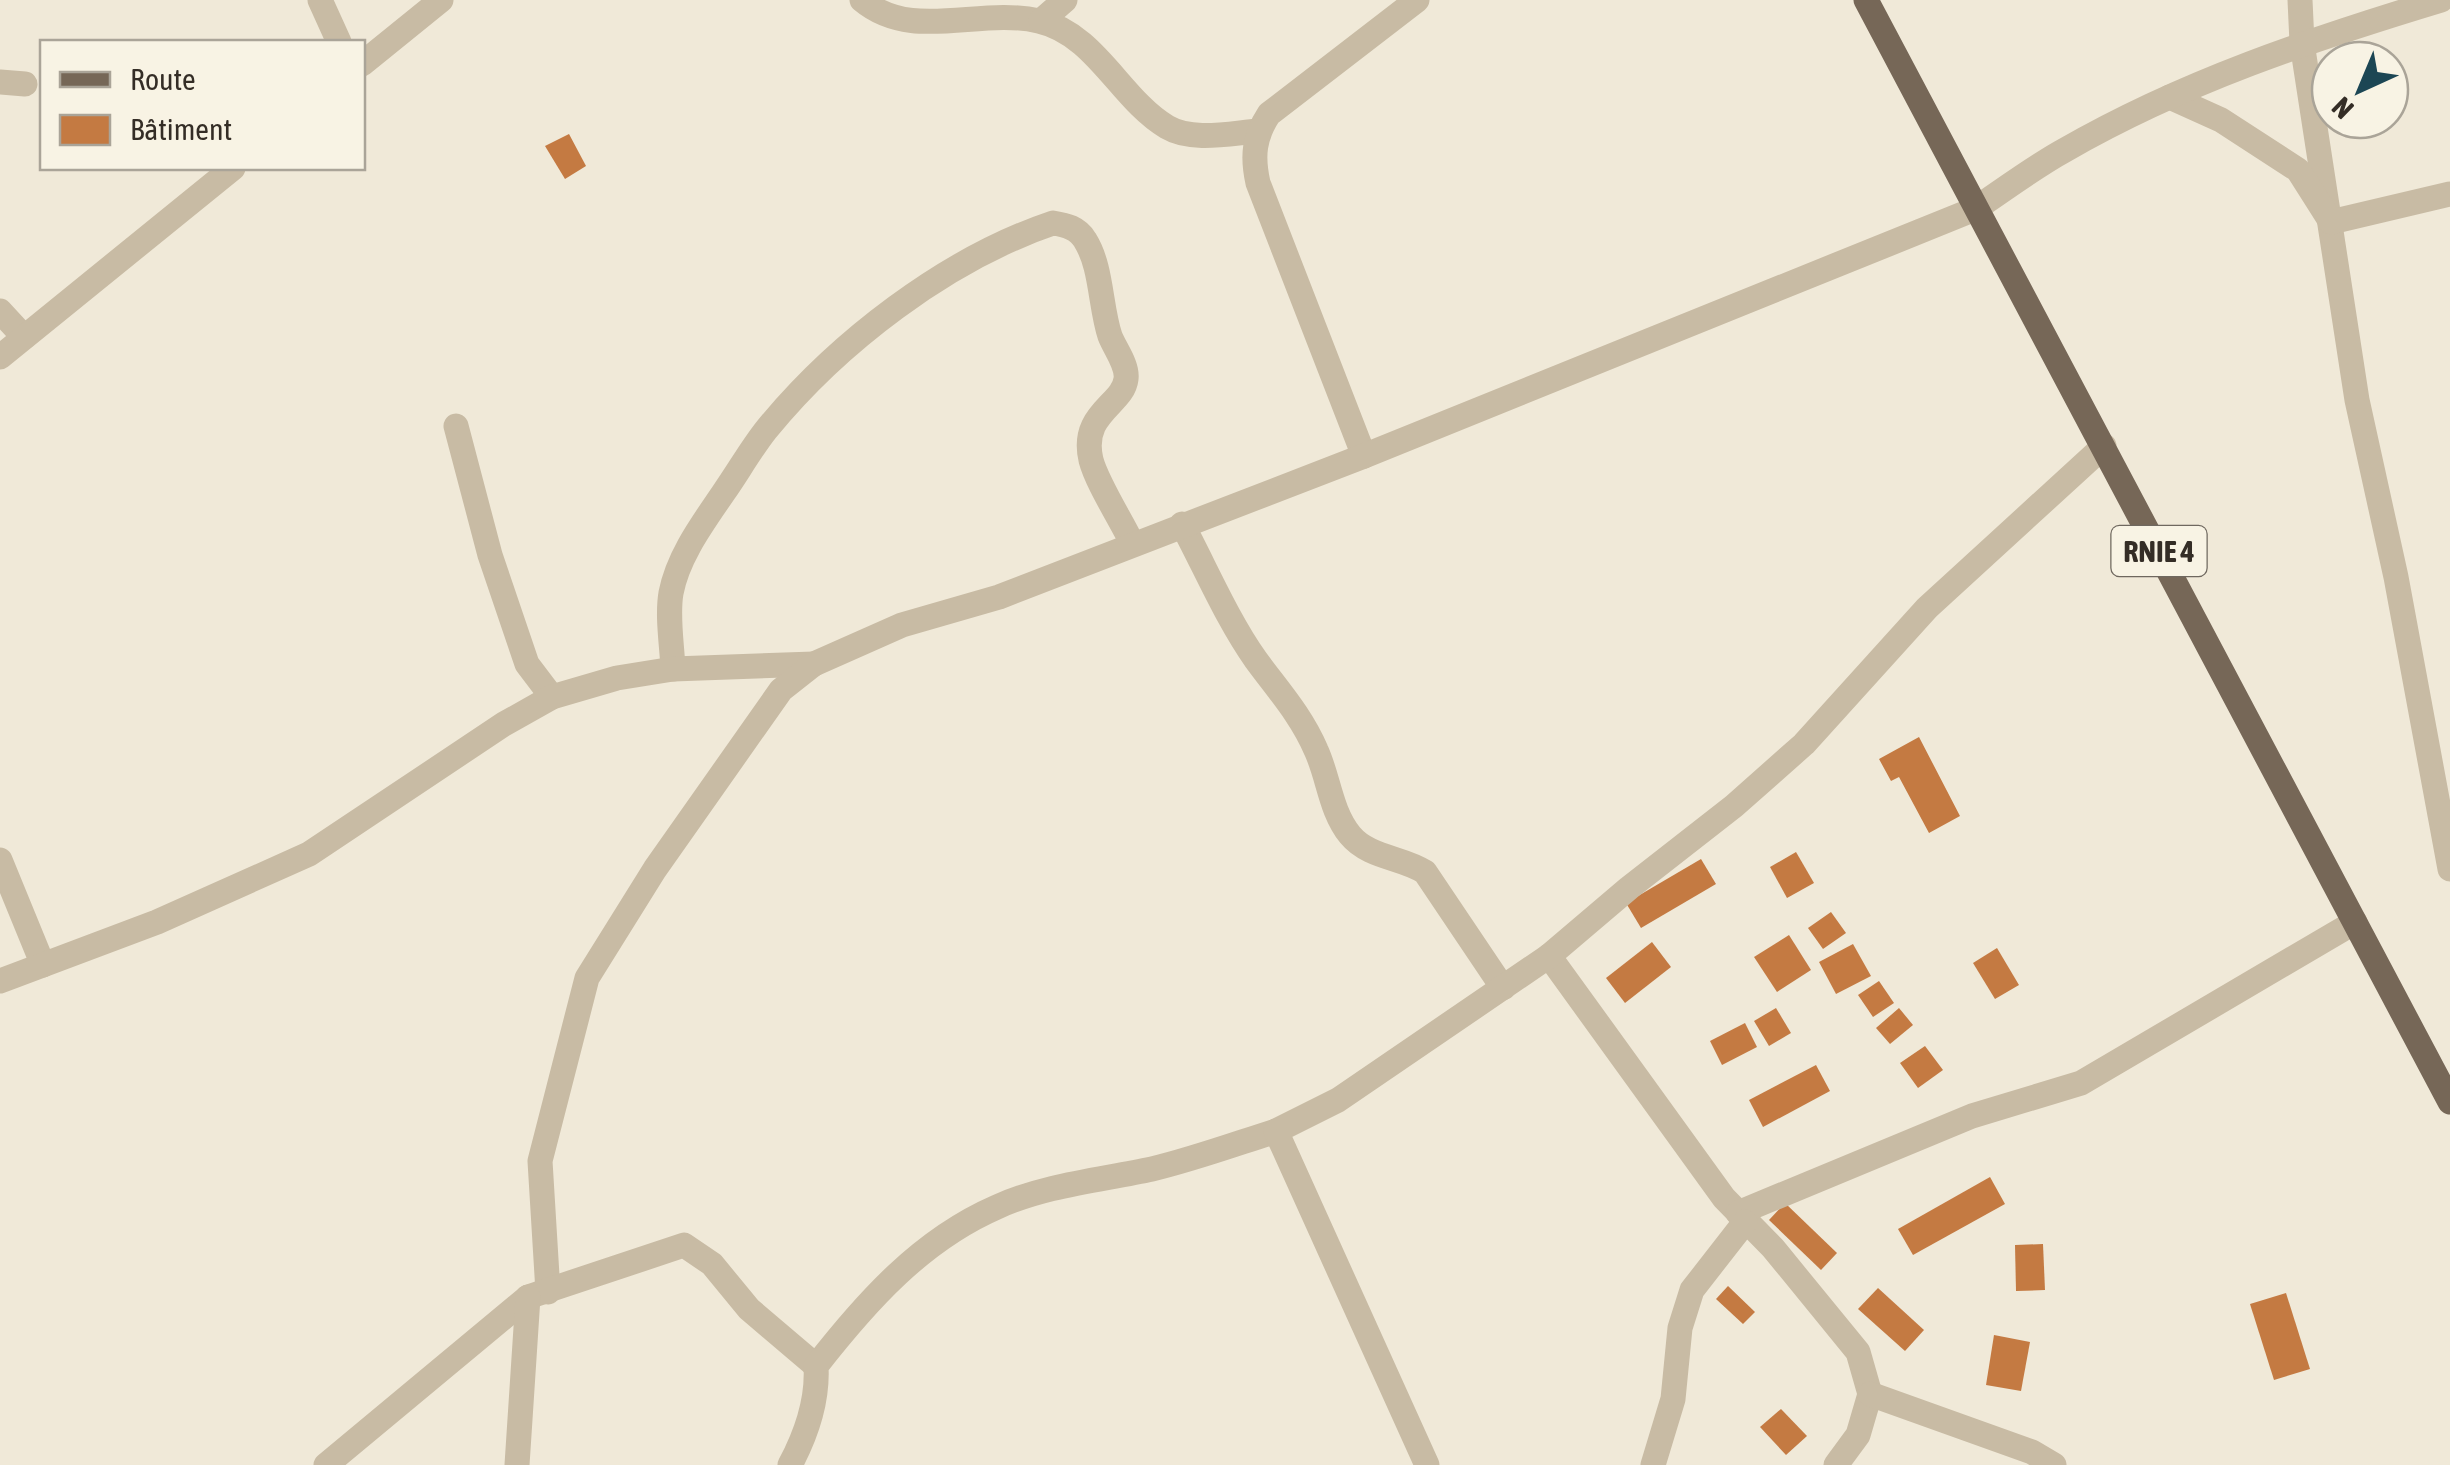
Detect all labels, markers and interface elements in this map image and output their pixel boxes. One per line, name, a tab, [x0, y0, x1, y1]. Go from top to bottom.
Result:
legend	[40, 40, 365, 170]
north arrow	[2310, 40, 2410, 140]
text: Route	[130, 62, 196, 96]
text: N	[2326, 91, 2360, 125]
text: Bâtiment	[130, 112, 232, 146]
road number: RNIE 4	[2112, 526, 2206, 576]

